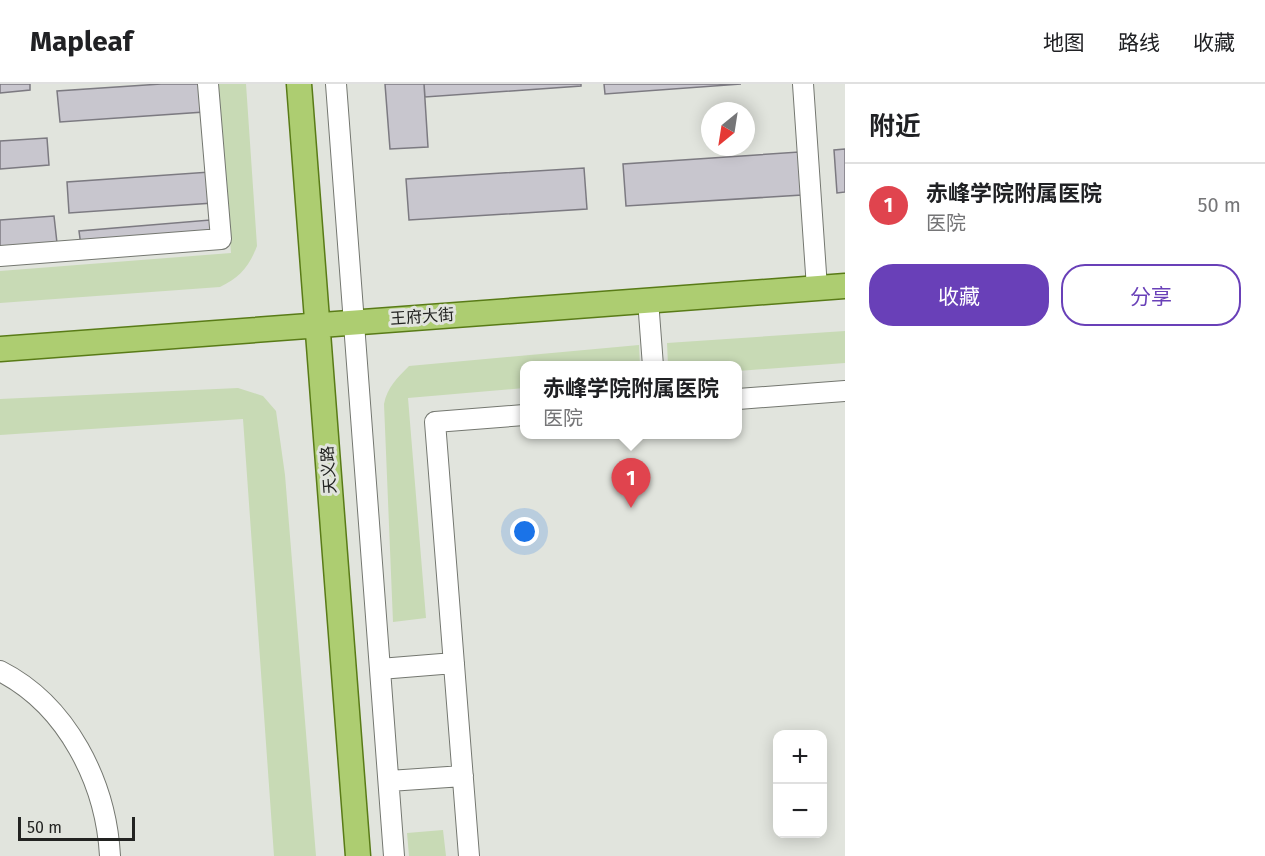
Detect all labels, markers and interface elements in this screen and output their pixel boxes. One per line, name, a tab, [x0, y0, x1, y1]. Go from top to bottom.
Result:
text: Mapleaf	[30, 25, 133, 58]
text: 地图	[1043, 30, 1085, 56]
text: 路线	[1118, 30, 1160, 56]
text: 收藏	[1193, 30, 1235, 56]
north arrow	[701, 102, 755, 156]
text: 附近	[869, 111, 921, 142]
text: 赤峰学院附属医院	[926, 180, 1102, 207]
text: 1	[884, 193, 893, 217]
text: 50 m	[1197, 193, 1241, 217]
text: 医院	[926, 211, 966, 235]
button: 收藏	[869, 264, 1049, 326]
button: 分享	[1061, 264, 1241, 326]
street label: 王府大街	[389, 305, 455, 328]
popup	[520, 361, 742, 439]
text: 赤峰学院附属医院	[543, 375, 719, 402]
text: 医院	[543, 406, 583, 430]
street label: 天义路	[317, 445, 340, 495]
pin: 1	[612, 458, 650, 508]
your location	[510, 517, 539, 546]
map controls	[773, 730, 827, 838]
button: +	[773, 730, 827, 784]
button: −	[773, 784, 827, 838]
scale bar	[18, 814, 135, 842]
text: 50 m	[27, 818, 62, 837]

